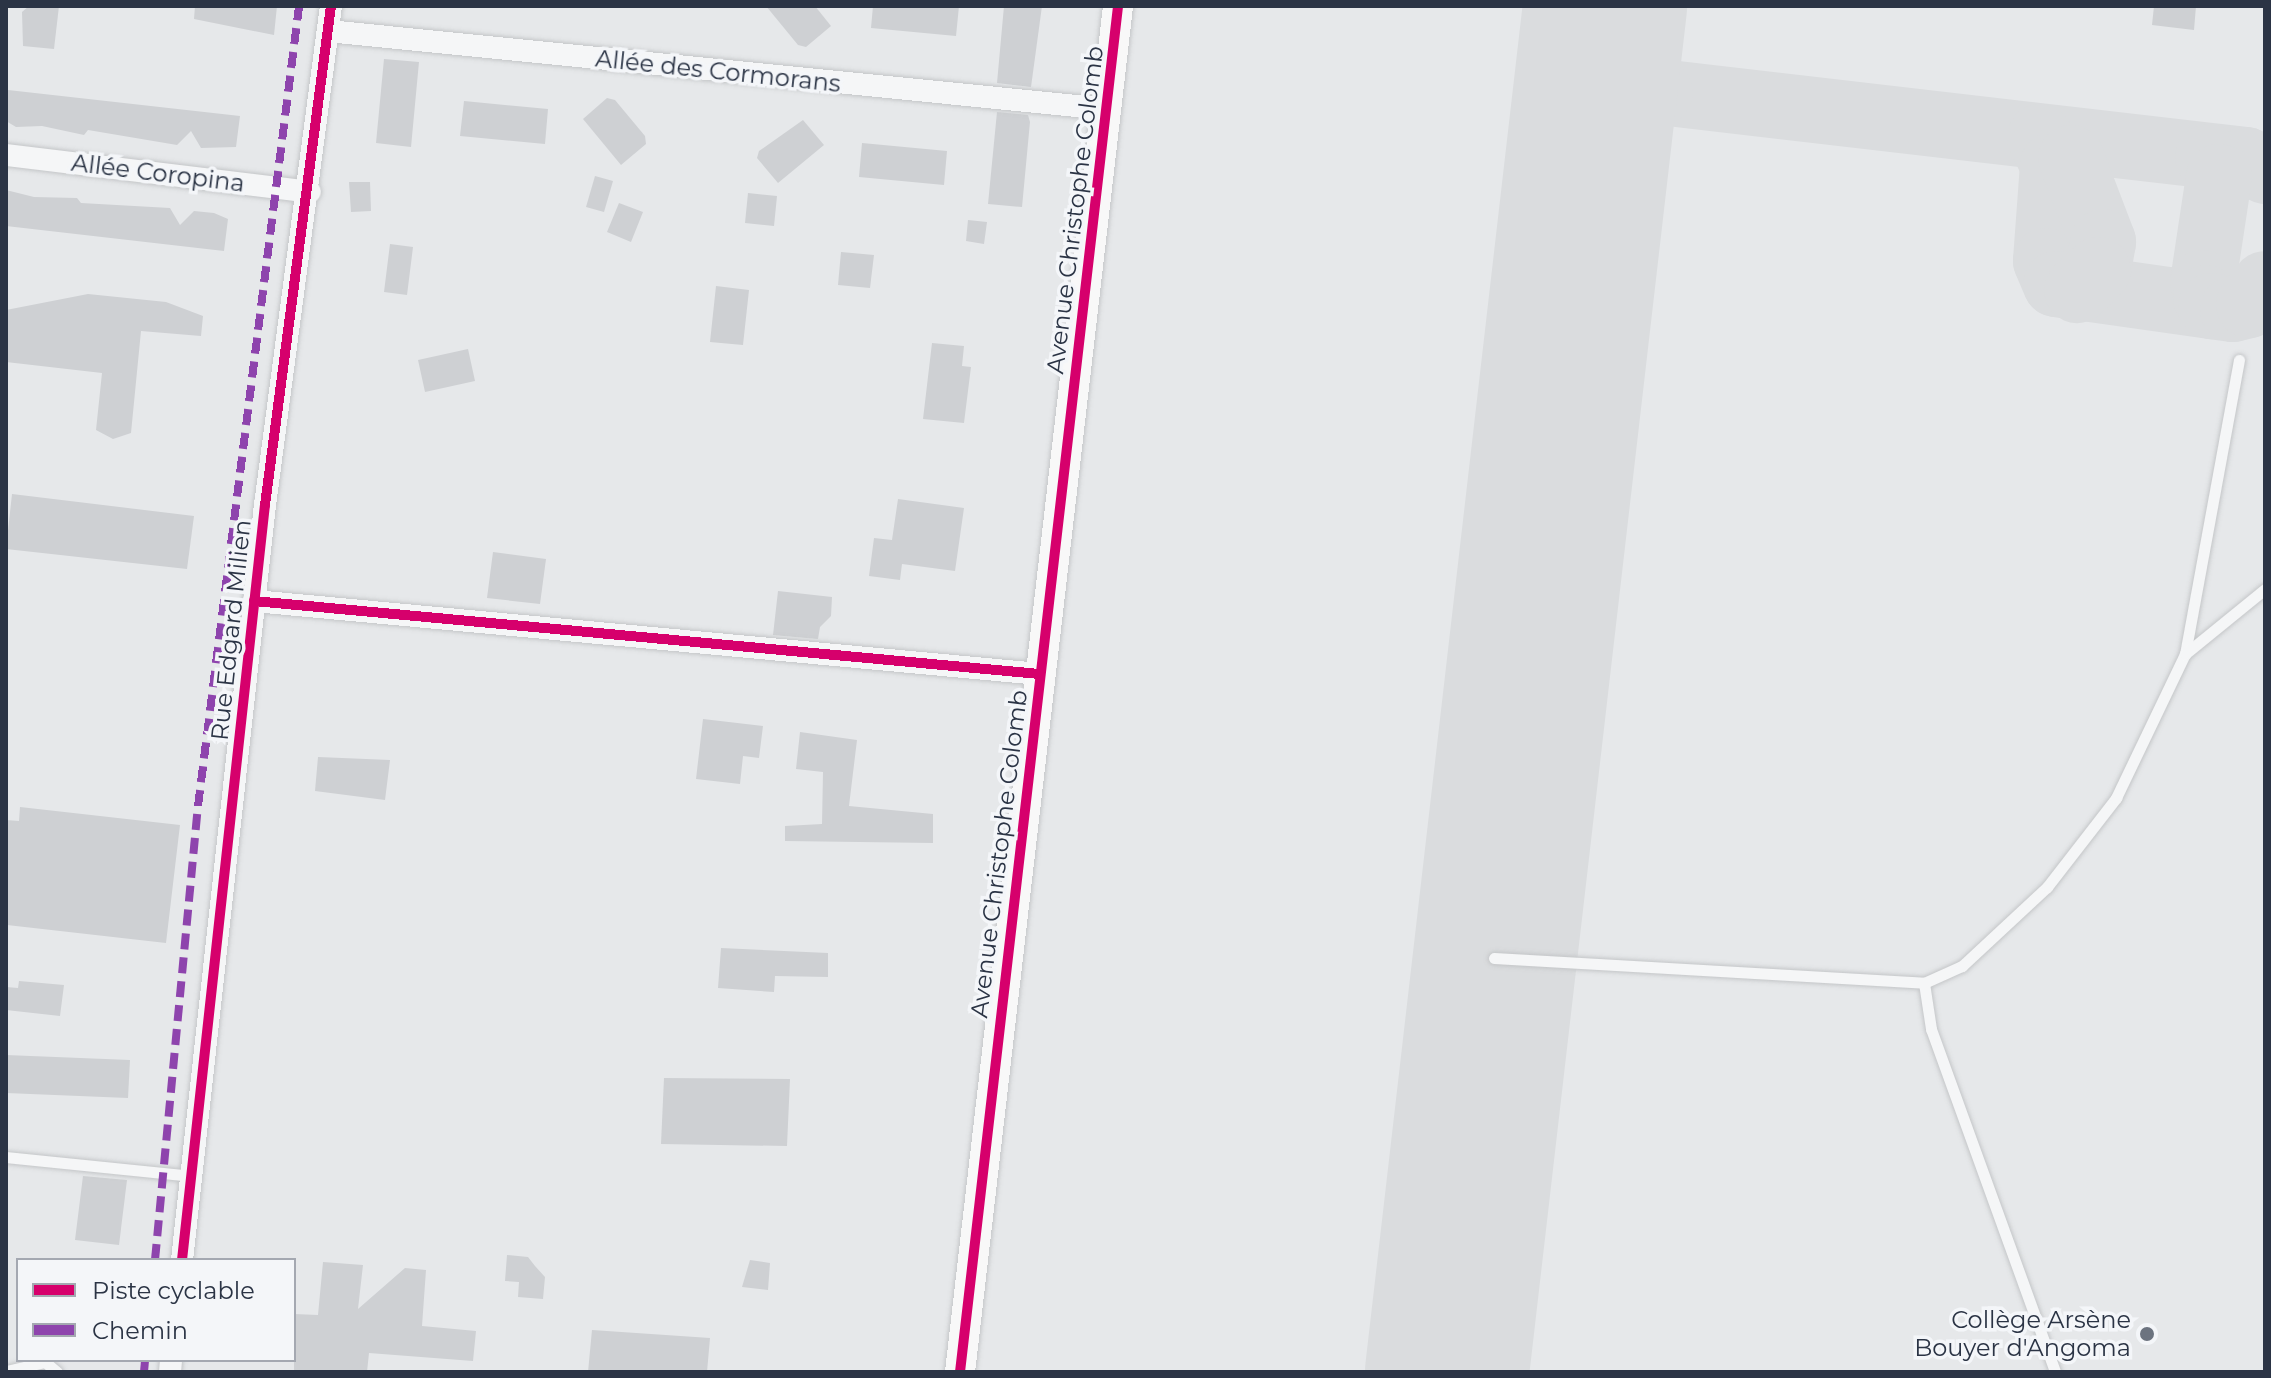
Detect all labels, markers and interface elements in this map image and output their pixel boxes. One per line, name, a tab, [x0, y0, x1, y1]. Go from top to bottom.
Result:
street label: Allée des Cormorans	[594, 44, 842, 98]
street label: Avenue Christophe Colomb	[1041, 44, 1109, 376]
street label: Allée Coropina	[70, 148, 246, 198]
street label: Rue Edgard Milien	[205, 518, 257, 742]
street label: Avenue Christophe Colomb	[965, 688, 1033, 1020]
legend	[16, 1258, 296, 1362]
text: Piste cyclable	[92, 1276, 255, 1305]
place label: Collège Arsène Bouyer d'Angoma	[1914, 1306, 2131, 1362]
text: Chemin	[92, 1316, 188, 1345]
marker: Collège Arsène Bouyer d'Angoma	[2138, 1325, 2156, 1343]

